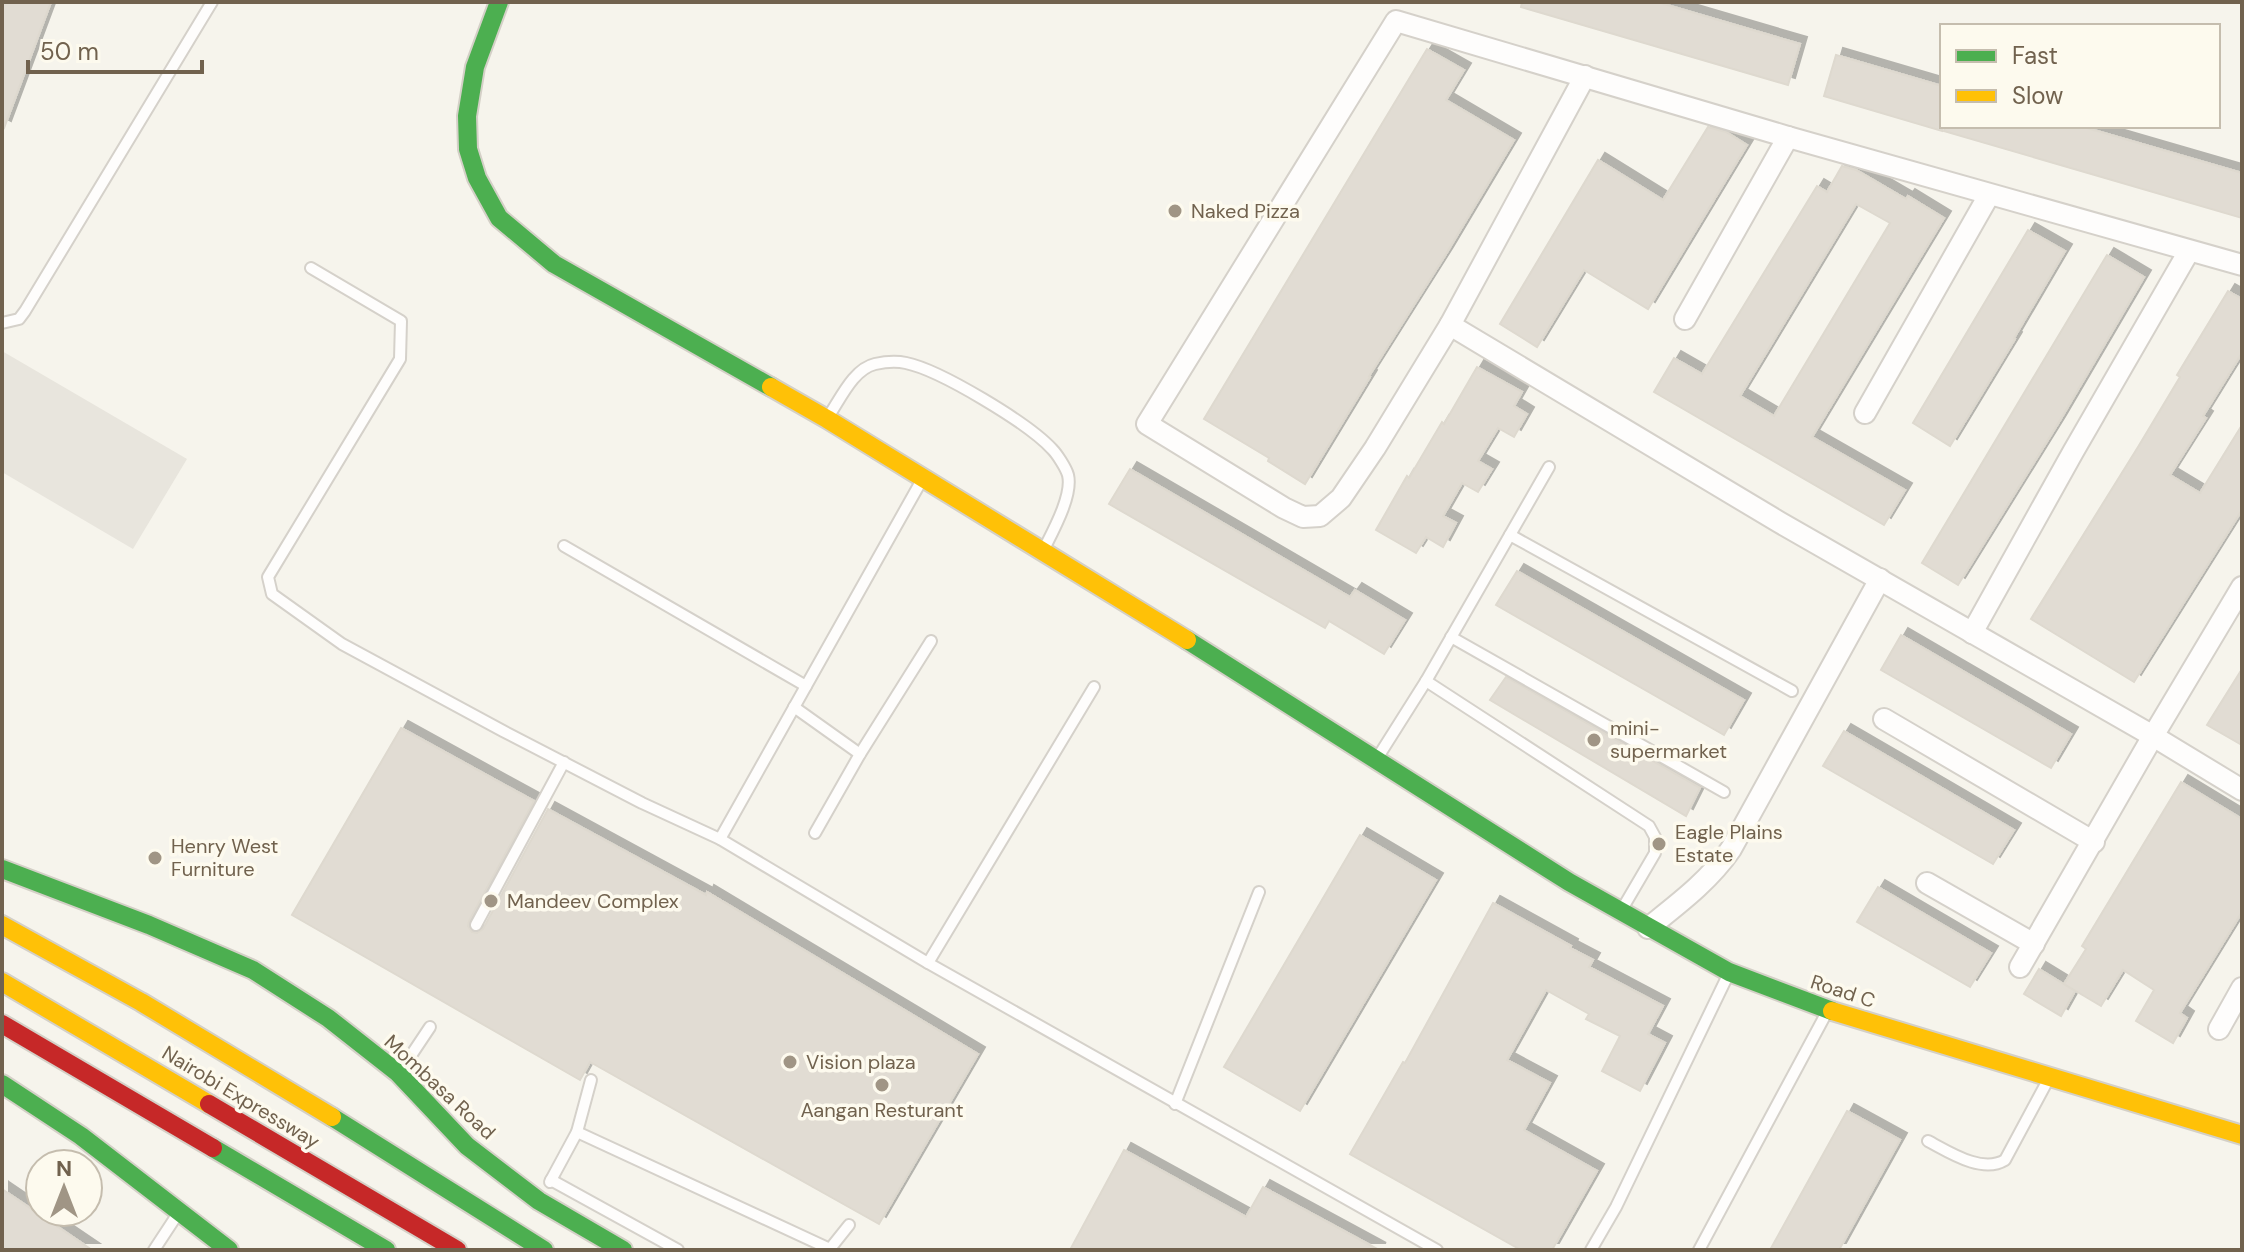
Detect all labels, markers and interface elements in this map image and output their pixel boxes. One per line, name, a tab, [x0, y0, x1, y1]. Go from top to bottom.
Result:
scale bar	[28, 24, 202, 74]
legend	[1940, 24, 2220, 128]
text: 50 m	[40, 36, 99, 67]
text: Fast	[2012, 40, 2058, 71]
text: Slow	[2012, 80, 2063, 111]
place label: Naked Pizza	[1191, 198, 1300, 224]
marker: Naked Pizza	[1166, 202, 1184, 220]
place label: mini- supermarket	[1610, 715, 1727, 764]
marker: mini- supermarket	[1585, 731, 1603, 749]
place label: Eagle Plains Estate	[1675, 819, 1783, 868]
place label: Henry West Furniture	[171, 833, 279, 882]
marker: Eagle Plains Estate	[1650, 835, 1668, 853]
marker: Henry West Furniture	[146, 849, 164, 867]
place label: Mandeev Complex	[507, 888, 679, 914]
marker: Mandeev Complex	[482, 892, 500, 910]
street label: Road C	[1807, 968, 1879, 1014]
street label: Mombasa Road	[379, 1029, 501, 1145]
street label: Nairobi Expressway	[157, 1040, 325, 1154]
place label: Vision plaza	[806, 1049, 916, 1075]
marker: Vision plaza	[781, 1053, 799, 1071]
marker: Aangan Resturant	[873, 1076, 891, 1094]
place label: Aangan Resturant	[800, 1097, 964, 1123]
north arrow	[24, 1148, 104, 1228]
text: N	[56, 1154, 72, 1183]

